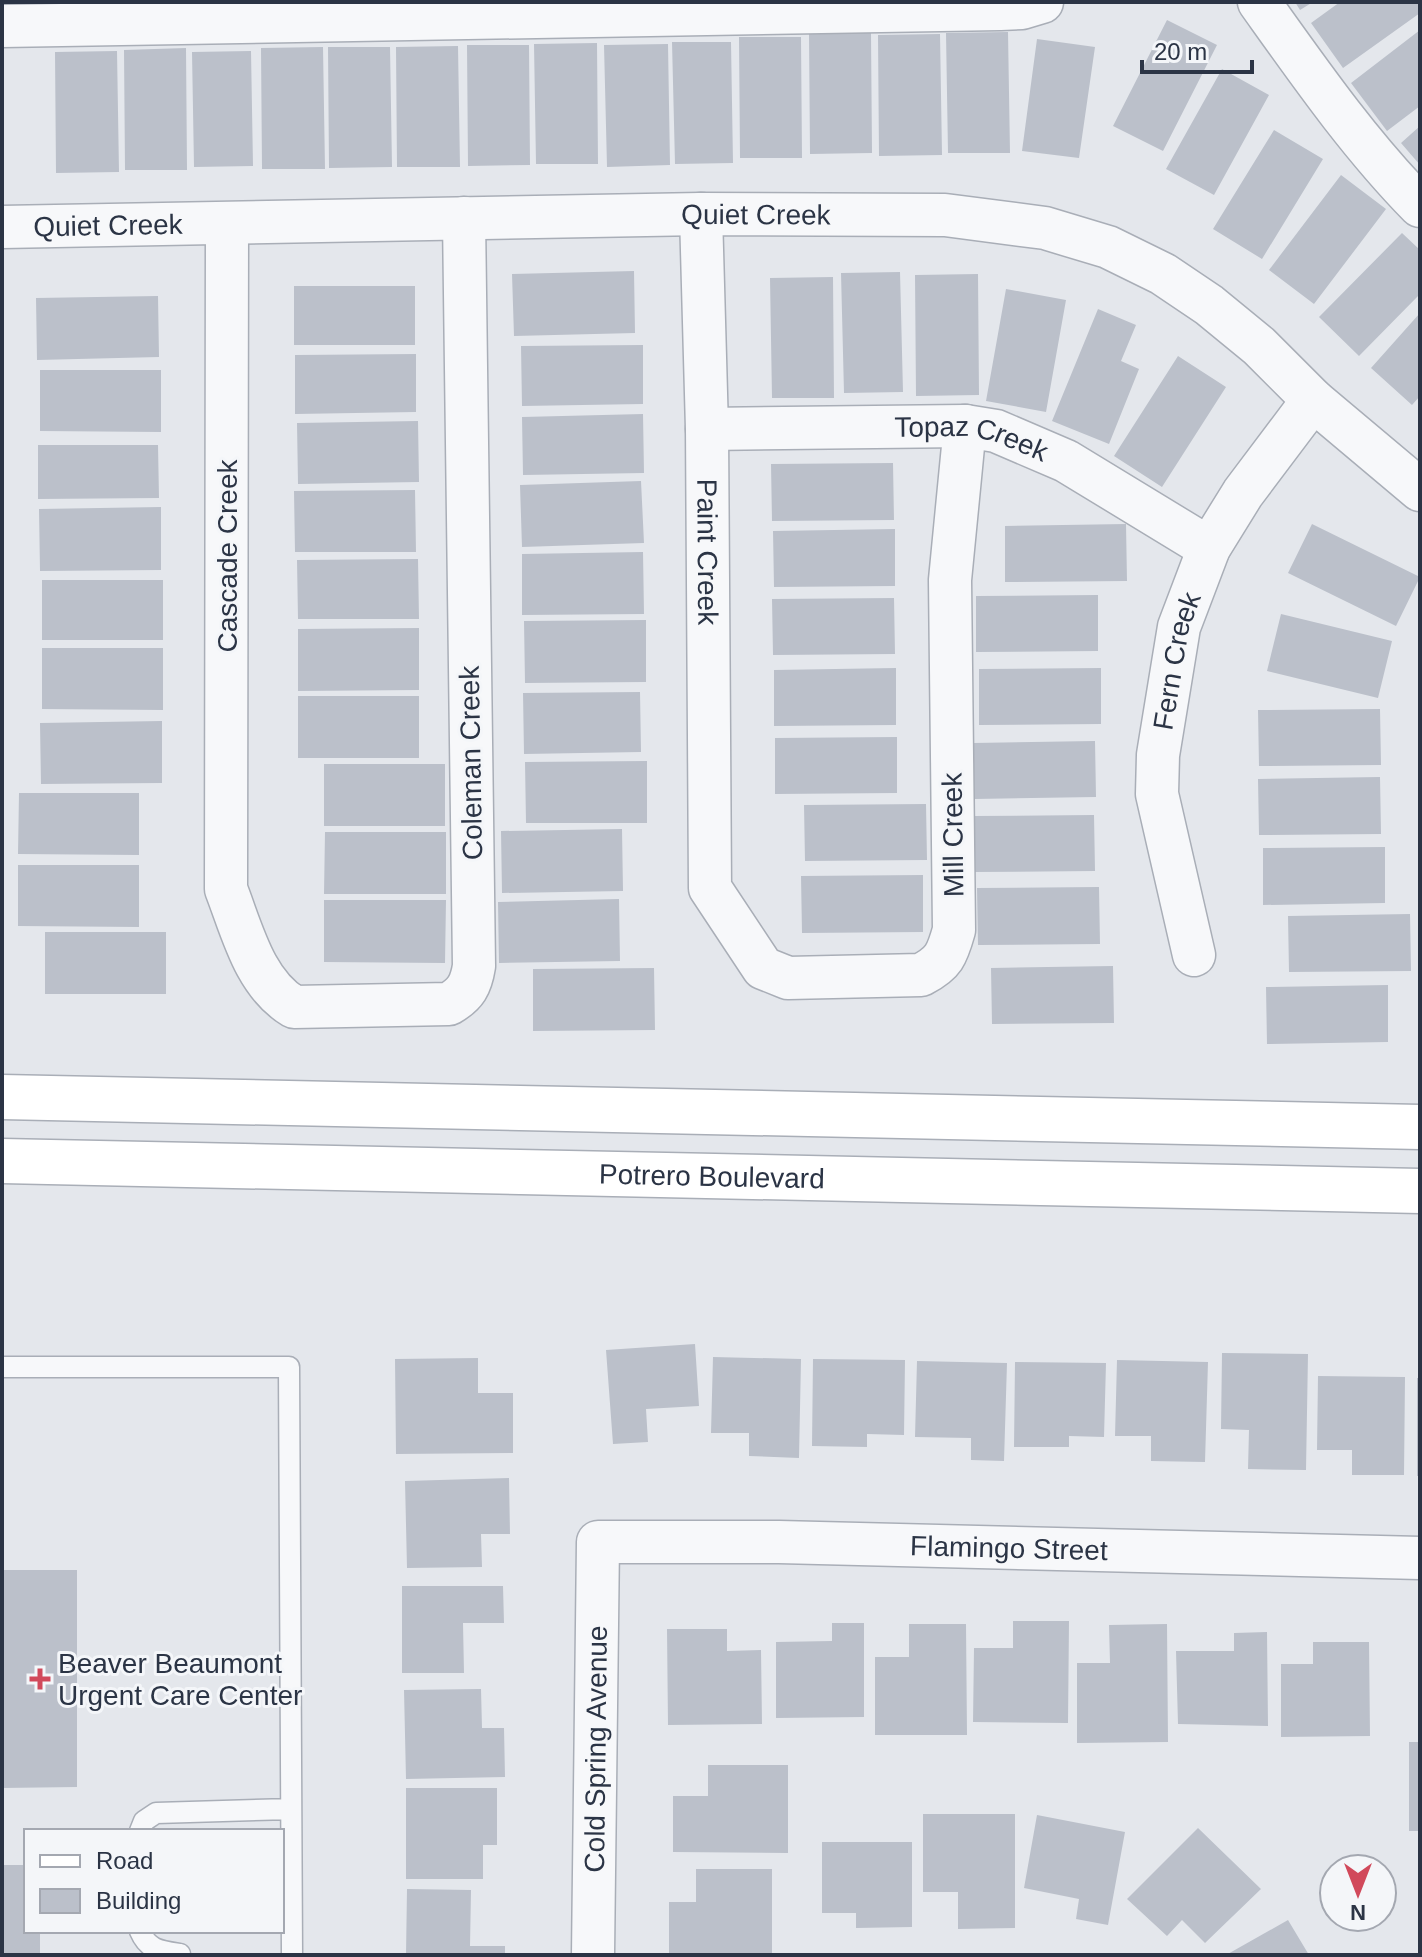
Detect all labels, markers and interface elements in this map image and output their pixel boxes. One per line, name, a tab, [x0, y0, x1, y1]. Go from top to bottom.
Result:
scale bar	[1142, 24, 1252, 74]
text: 20 m	[1154, 38, 1207, 65]
street label: Quiet Creek	[681, 198, 832, 230]
street label: Quiet Creek	[33, 208, 184, 242]
street label: Topaz Creek	[894, 410, 1054, 467]
street label: Cascade Creek	[212, 459, 243, 652]
street label: Paint Creek	[692, 479, 724, 626]
street label: Fern Creek	[1147, 587, 1207, 732]
street label: Coleman Creek	[454, 664, 488, 861]
street label: Mill Creek	[936, 772, 970, 897]
street label: Potrero Boulevard	[599, 1158, 825, 1194]
street label: Flamingo Street	[910, 1530, 1108, 1566]
street label: Cold Spring Avenue	[578, 1625, 612, 1873]
place label: Beaver Beaumont Urgent Care Center	[58, 1648, 302, 1711]
marker: Beaver Beaumont Urgent Care Center	[29, 1668, 51, 1690]
legend	[24, 1829, 284, 1933]
text: Road	[96, 1847, 153, 1874]
north arrow	[1318, 1853, 1398, 1933]
text: Building	[96, 1887, 181, 1914]
text: N	[1350, 1900, 1366, 1925]

